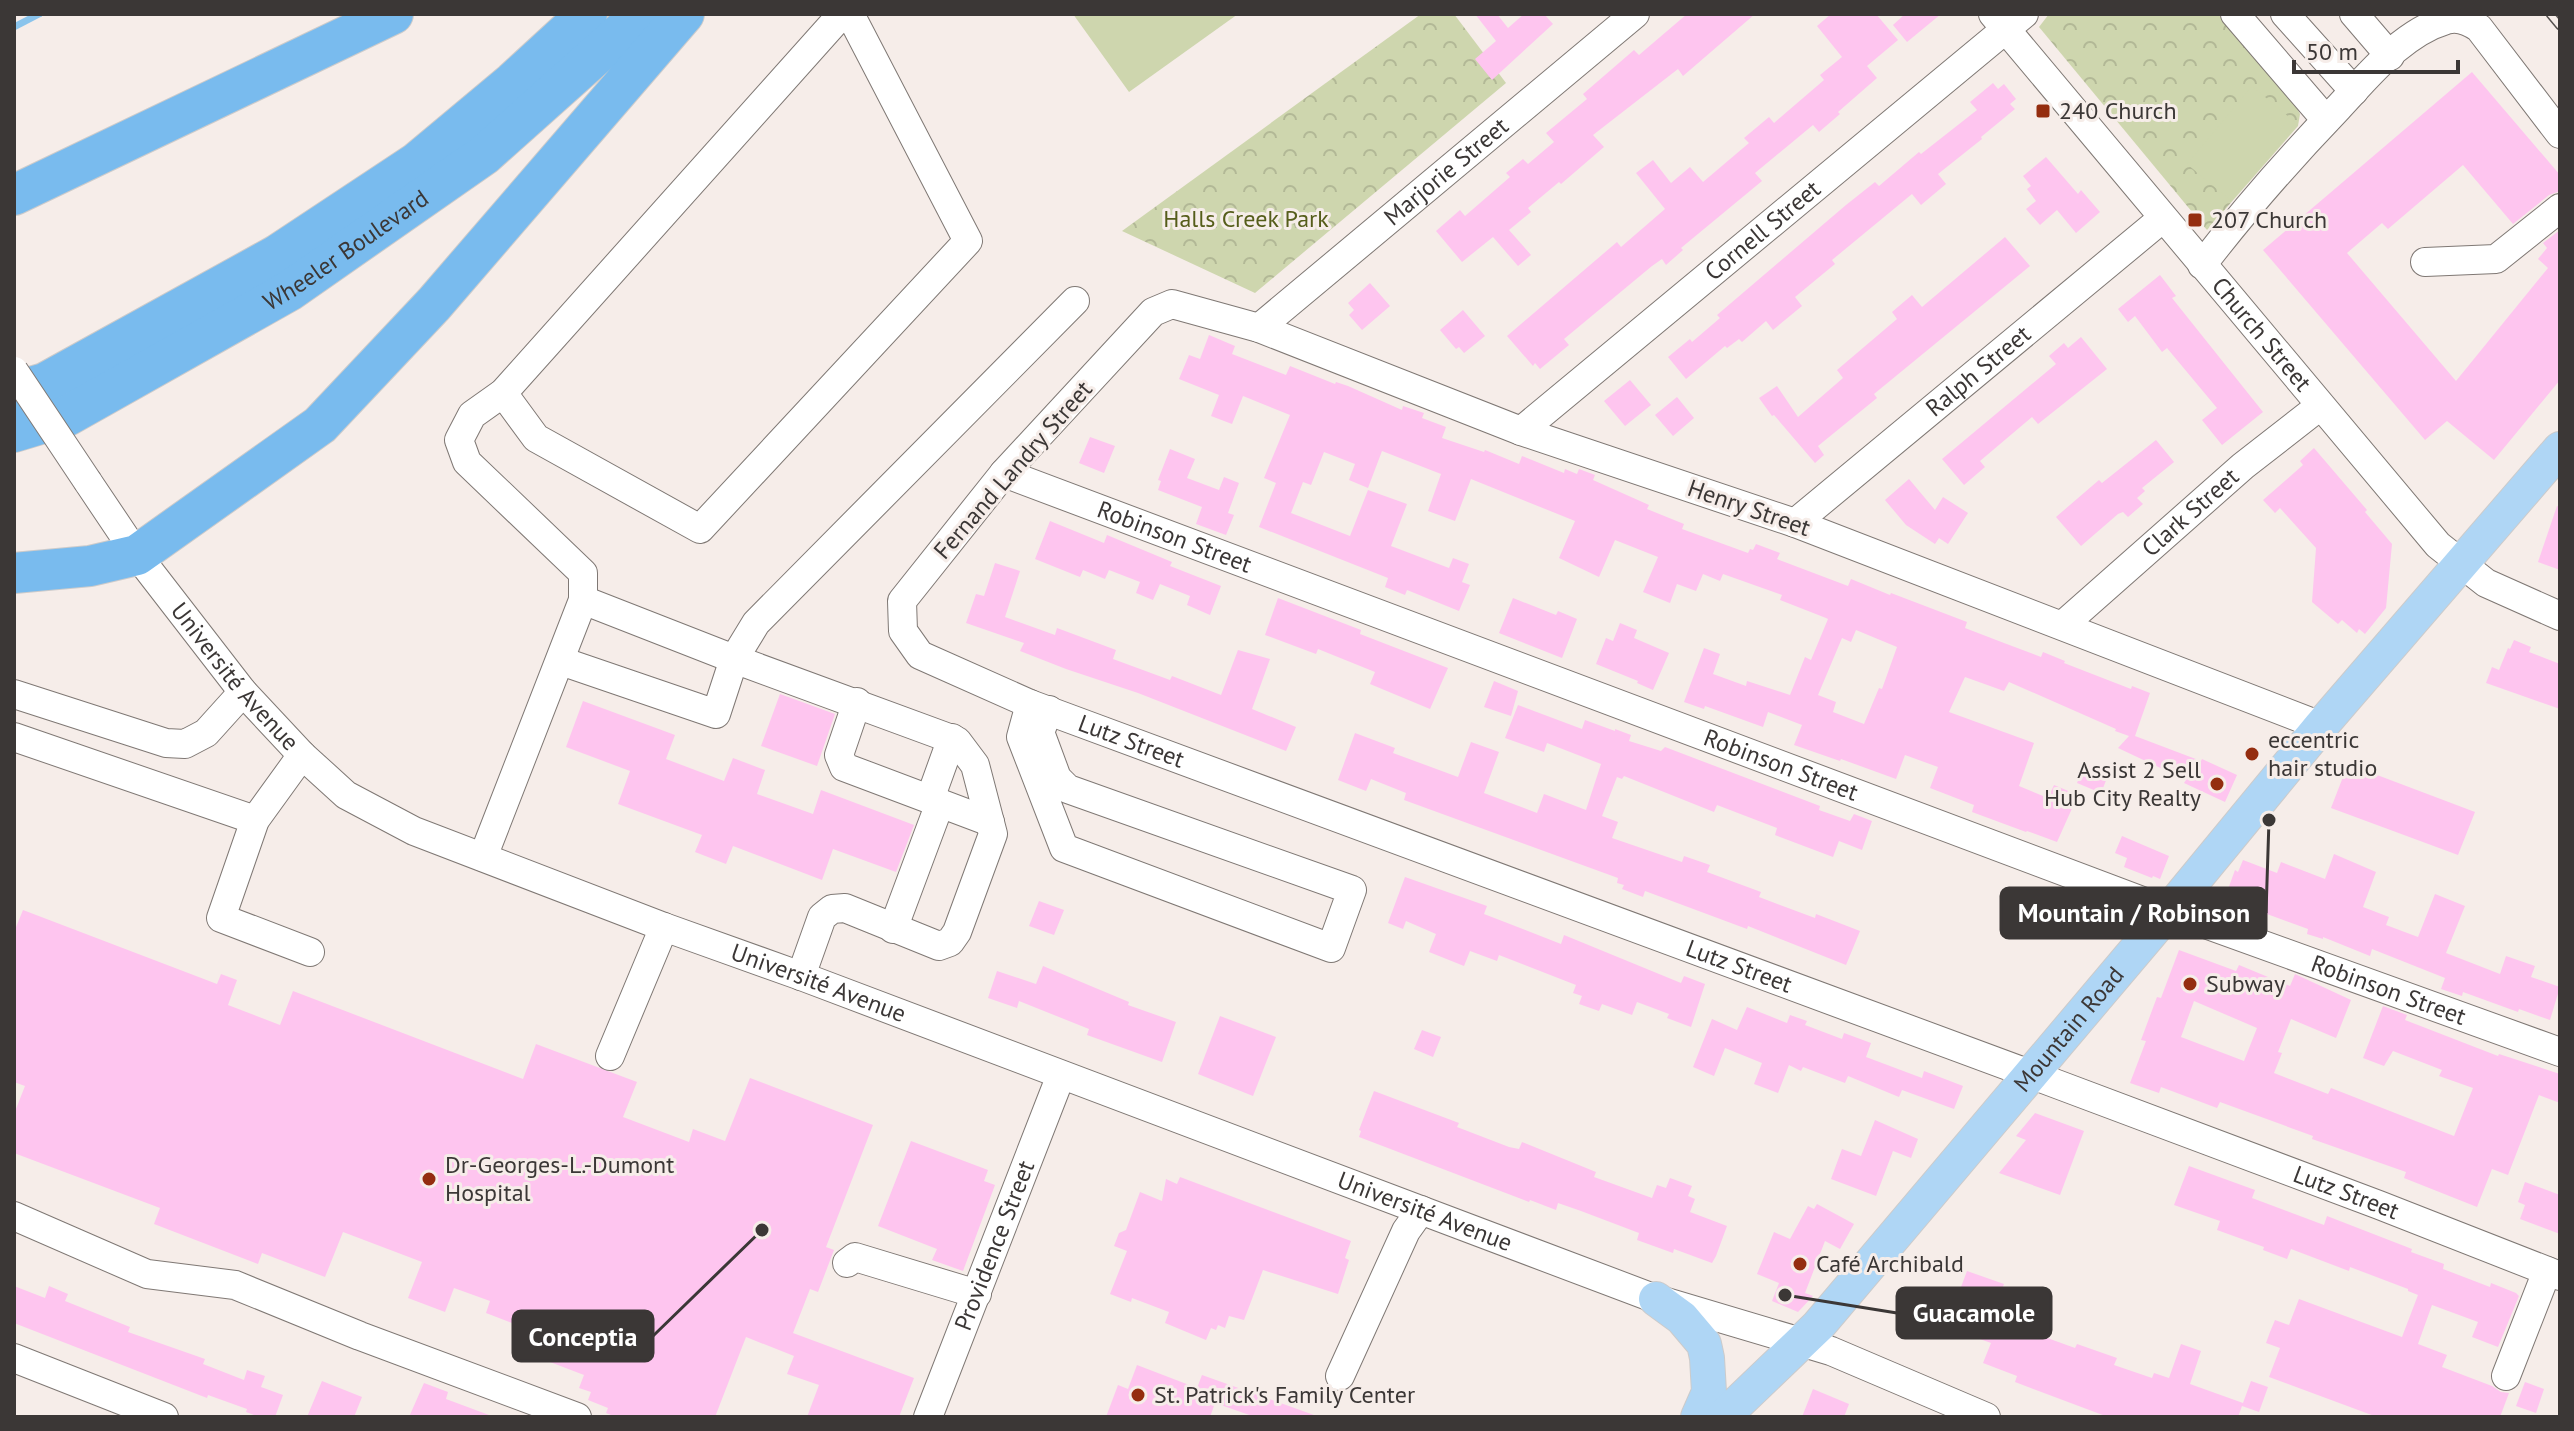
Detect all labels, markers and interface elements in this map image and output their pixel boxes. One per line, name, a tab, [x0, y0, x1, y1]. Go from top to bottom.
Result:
scale bar	[2294, 24, 2458, 74]
text: 50 m	[2306, 36, 2358, 67]
place label: 240 Church	[2059, 95, 2177, 126]
marker: 240 Church	[2034, 102, 2052, 120]
street label: Marjorie Street	[1377, 110, 1515, 232]
street label: Cornell Street	[1698, 173, 1827, 287]
street label: Wheeler Boulevard	[257, 182, 434, 317]
park label: Halls Creek Park	[1163, 203, 1329, 234]
place label: 207 Church	[2211, 204, 2327, 235]
marker: 207 Church	[2186, 211, 2204, 229]
street label: Church Street	[2205, 271, 2319, 398]
street label: Ralph Street	[1919, 318, 2037, 423]
street label: Fernand Landry Street	[927, 374, 1099, 565]
street label: Clark Street	[2135, 461, 2245, 563]
street label: Henry Street	[1684, 472, 1815, 543]
street label: Robinson Street	[1093, 493, 1256, 580]
street label: Université Avenue	[164, 596, 306, 757]
street label: Lutz Street	[1074, 707, 1189, 775]
street label: Robinson Street	[1700, 722, 1863, 808]
place label: eccentric hair studio	[2268, 724, 2377, 783]
marker: eccentric hair studio	[2243, 745, 2261, 763]
place label: Assist 2 Sell Hub City Realty	[2044, 754, 2201, 813]
marker: Assist 2 Sell Hub City Realty	[2208, 775, 2226, 793]
callout: Mountain / Robinson	[2001, 888, 2266, 938]
text: Mountain / Robinson	[2018, 896, 2250, 929]
street label: Lutz Street	[1682, 932, 1796, 1000]
street label: Université Avenue	[727, 936, 910, 1029]
street label: Robinson Street	[2307, 948, 2470, 1032]
street label: Mountain Road	[2007, 960, 2130, 1098]
place label: Subway	[2206, 968, 2285, 999]
marker: Subway	[2181, 975, 2199, 993]
place label: Dr-Georges-L.-Dumont Hospital	[445, 1149, 674, 1208]
street label: Providence Street	[947, 1156, 1041, 1335]
street label: Lutz Street	[2289, 1158, 2404, 1226]
street label: Université Avenue	[1333, 1164, 1517, 1258]
marker: Dr-Georges-L.-Dumont Hospital	[420, 1170, 438, 1188]
place label: Café Archibald	[1816, 1248, 1964, 1279]
marker: Café Archibald	[1791, 1255, 1809, 1273]
callout: Guacamole	[1897, 1288, 2051, 1338]
text: Guacamole	[1913, 1296, 2035, 1329]
callout: Conceptia	[513, 1311, 653, 1361]
text: Conceptia	[529, 1320, 637, 1353]
place label: St. Patrick's Family Center	[1154, 1379, 1415, 1410]
marker: St. Patrick's Family Center	[1129, 1386, 1147, 1404]

